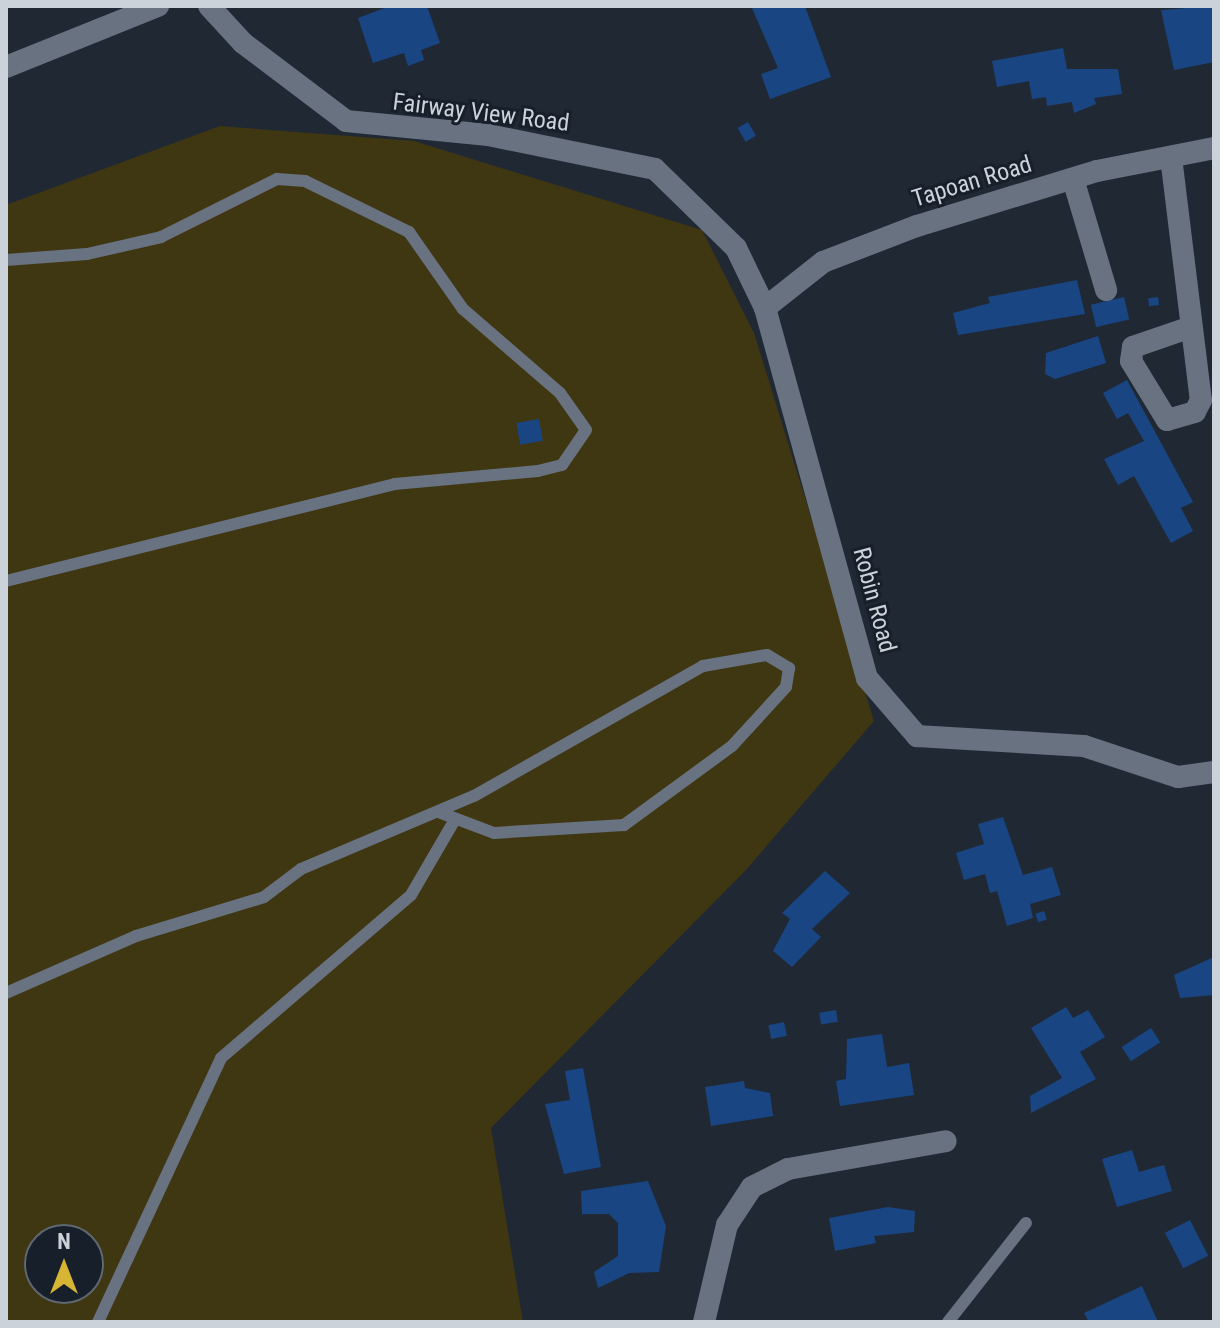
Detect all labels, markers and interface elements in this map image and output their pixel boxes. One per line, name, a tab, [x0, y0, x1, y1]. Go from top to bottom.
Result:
street label: Fairway View Road	[391, 88, 571, 138]
street label: Tapoan Road	[909, 150, 1035, 214]
street label: Robin Road	[846, 544, 902, 656]
north arrow	[24, 1224, 104, 1304]
text: N	[57, 1229, 71, 1254]

